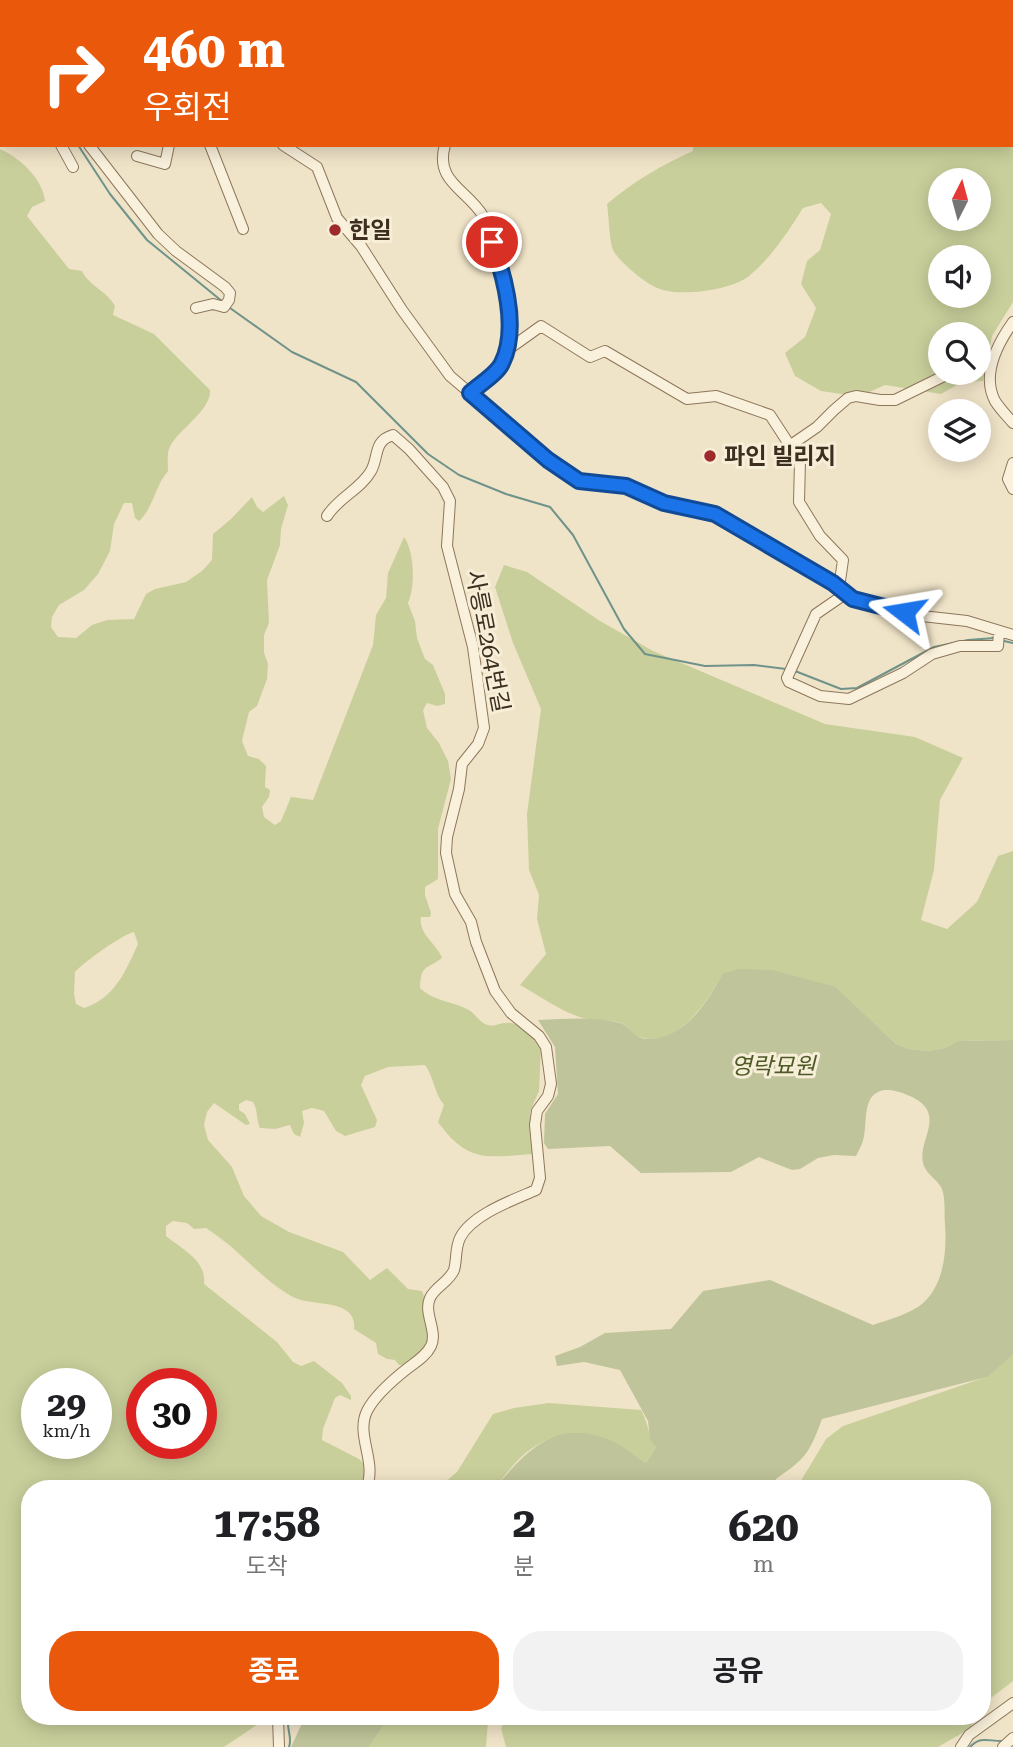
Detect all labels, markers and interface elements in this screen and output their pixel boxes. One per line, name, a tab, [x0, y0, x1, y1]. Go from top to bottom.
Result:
text: 460 m	[143, 22, 285, 79]
icon: right	[28, 28, 119, 119]
text: 우회전	[143, 88, 231, 126]
north arrow	[928, 168, 990, 231]
map controls	[928, 168, 991, 462]
pin	[462, 212, 522, 272]
place label: 한일	[349, 217, 391, 244]
marker: 한일	[327, 222, 343, 238]
icon: arrive	[473, 223, 511, 261]
button: sound	[928, 245, 991, 308]
button: search	[928, 322, 991, 385]
button: layers	[928, 399, 991, 462]
place label: 파인 빌리지	[724, 443, 836, 470]
marker: 파인 빌리지	[702, 448, 718, 464]
street label: 사릉로264번길	[460, 568, 515, 715]
position arrow	[867, 575, 941, 649]
park label: 영락묘원	[731, 1053, 817, 1080]
speed limit sign: 30	[126, 1368, 217, 1459]
text: 29	[47, 1384, 86, 1425]
text: km/h	[42, 1420, 91, 1441]
text: 17:58	[213, 1498, 320, 1547]
text: 2	[513, 1498, 536, 1547]
text: 620	[728, 1502, 799, 1551]
text: m	[753, 1551, 774, 1578]
text: 도착	[246, 1553, 288, 1580]
text: 분	[514, 1553, 535, 1580]
button: 종료	[49, 1631, 499, 1711]
button: 공유	[513, 1631, 963, 1711]

